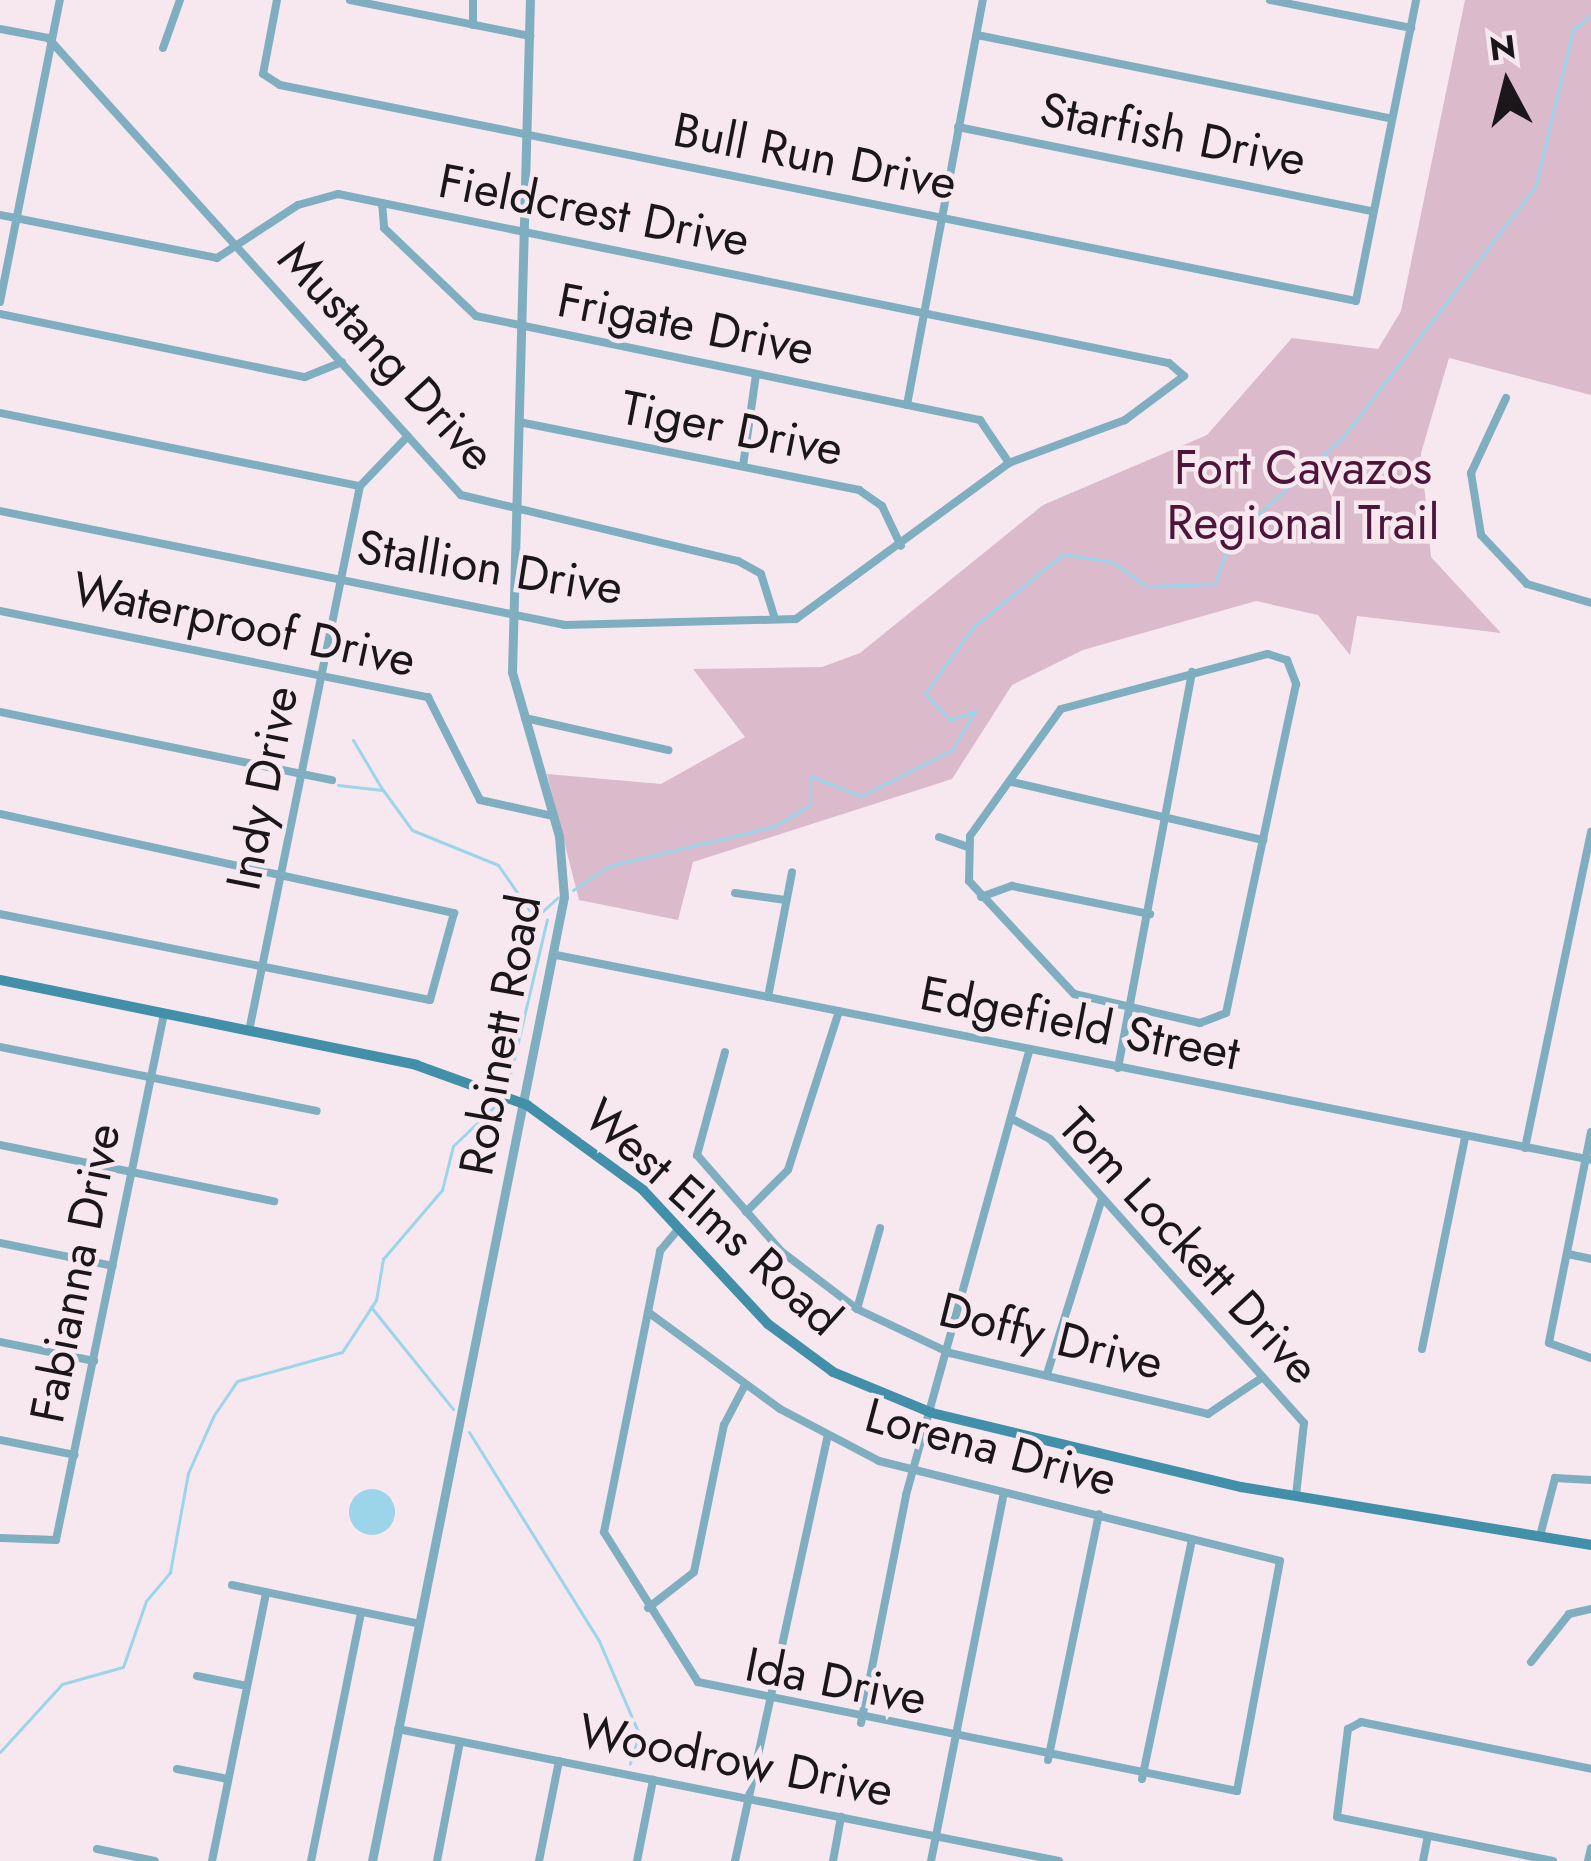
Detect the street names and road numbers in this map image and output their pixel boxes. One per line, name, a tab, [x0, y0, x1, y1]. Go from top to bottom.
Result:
street label: Starfish Drive	[1035, 80, 1311, 188]
street label: Bull Run Drive	[669, 100, 961, 212]
street label: Fieldcrest Drive	[434, 152, 754, 268]
street label: Mustang Drive	[266, 230, 508, 482]
street label: Frigate Drive	[553, 271, 819, 377]
street label: Tiger Drive	[616, 378, 848, 478]
street label: Stallion Drive	[353, 518, 627, 616]
street label: Waterproof Drive	[67, 560, 421, 688]
street label: Indy Drive	[214, 681, 310, 895]
street label: Robinett Road	[447, 890, 553, 1180]
street label: Edgefield Street	[915, 964, 1245, 1082]
street label: West Elms Road	[573, 1087, 853, 1347]
street label: Tom Lockett Drive	[1047, 1096, 1331, 1396]
street label: Fabianna Drive	[18, 1119, 132, 1427]
street label: Doffy Drive	[933, 1280, 1169, 1392]
street label: Lorena Drive	[859, 1386, 1123, 1508]
street label: Ida Drive	[741, 1635, 931, 1727]
street label: Woodrow Drive	[574, 1701, 898, 1819]

